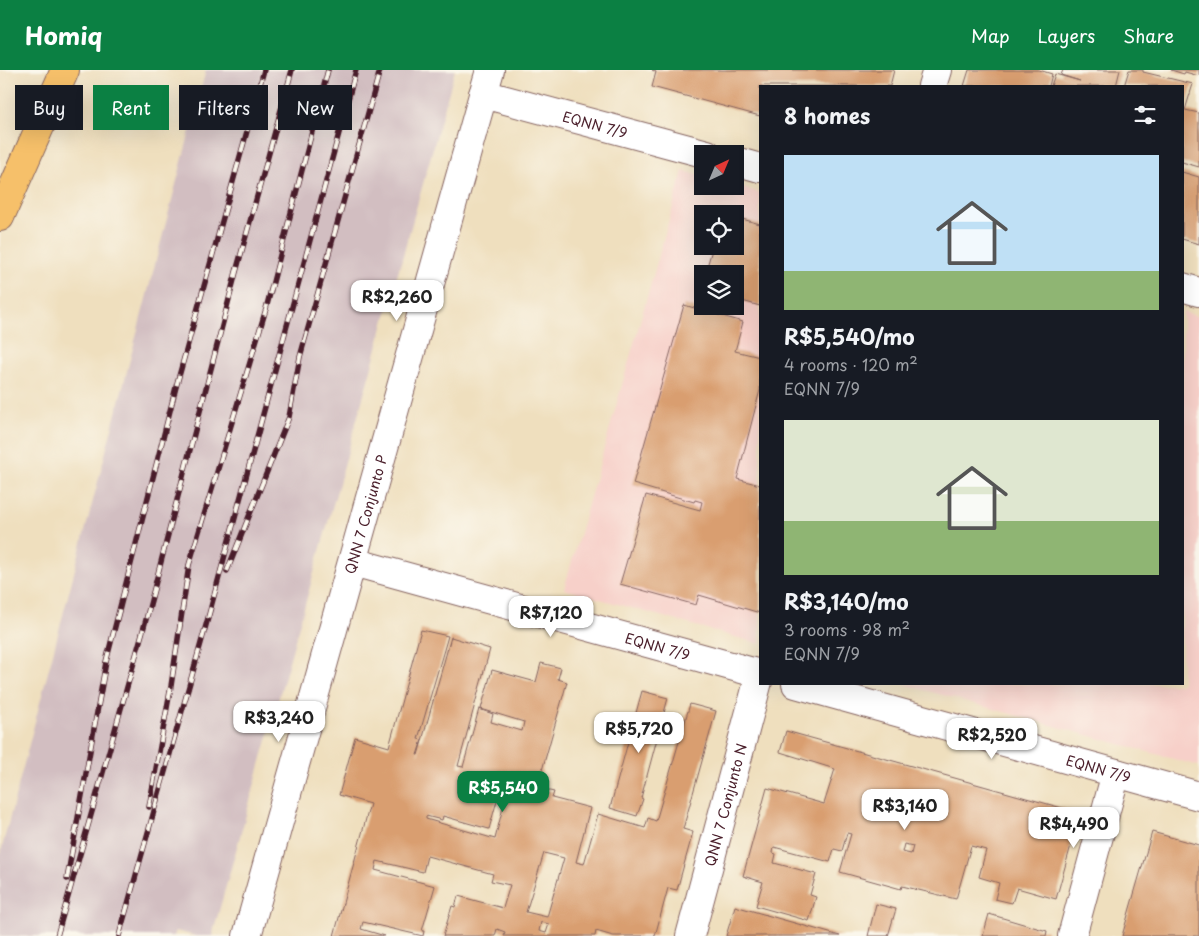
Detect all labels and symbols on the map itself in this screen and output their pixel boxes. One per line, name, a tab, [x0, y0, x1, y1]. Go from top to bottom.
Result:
street label: EQNN 7/9	[560, 105, 630, 143]
north arrow	[694, 145, 744, 195]
pin: R$2,260	[351, 280, 443, 322]
street label: QNN 7 Conjunto P	[339, 452, 392, 576]
pin: R$7,120	[505, 596, 597, 638]
street label: EQNN 7/9	[623, 627, 692, 665]
pin: R$3,240	[233, 700, 325, 743]
pin: R$5,720	[593, 712, 685, 754]
pin: R$2,520	[946, 718, 1038, 760]
street label: QNN 7 Conjunto N	[699, 741, 752, 868]
street label: EQNN 7/9	[1064, 749, 1133, 787]
pin: R$5,540	[457, 770, 549, 813]
pin: R$3,140	[859, 788, 951, 831]
pin: R$4,490	[1028, 806, 1120, 849]

